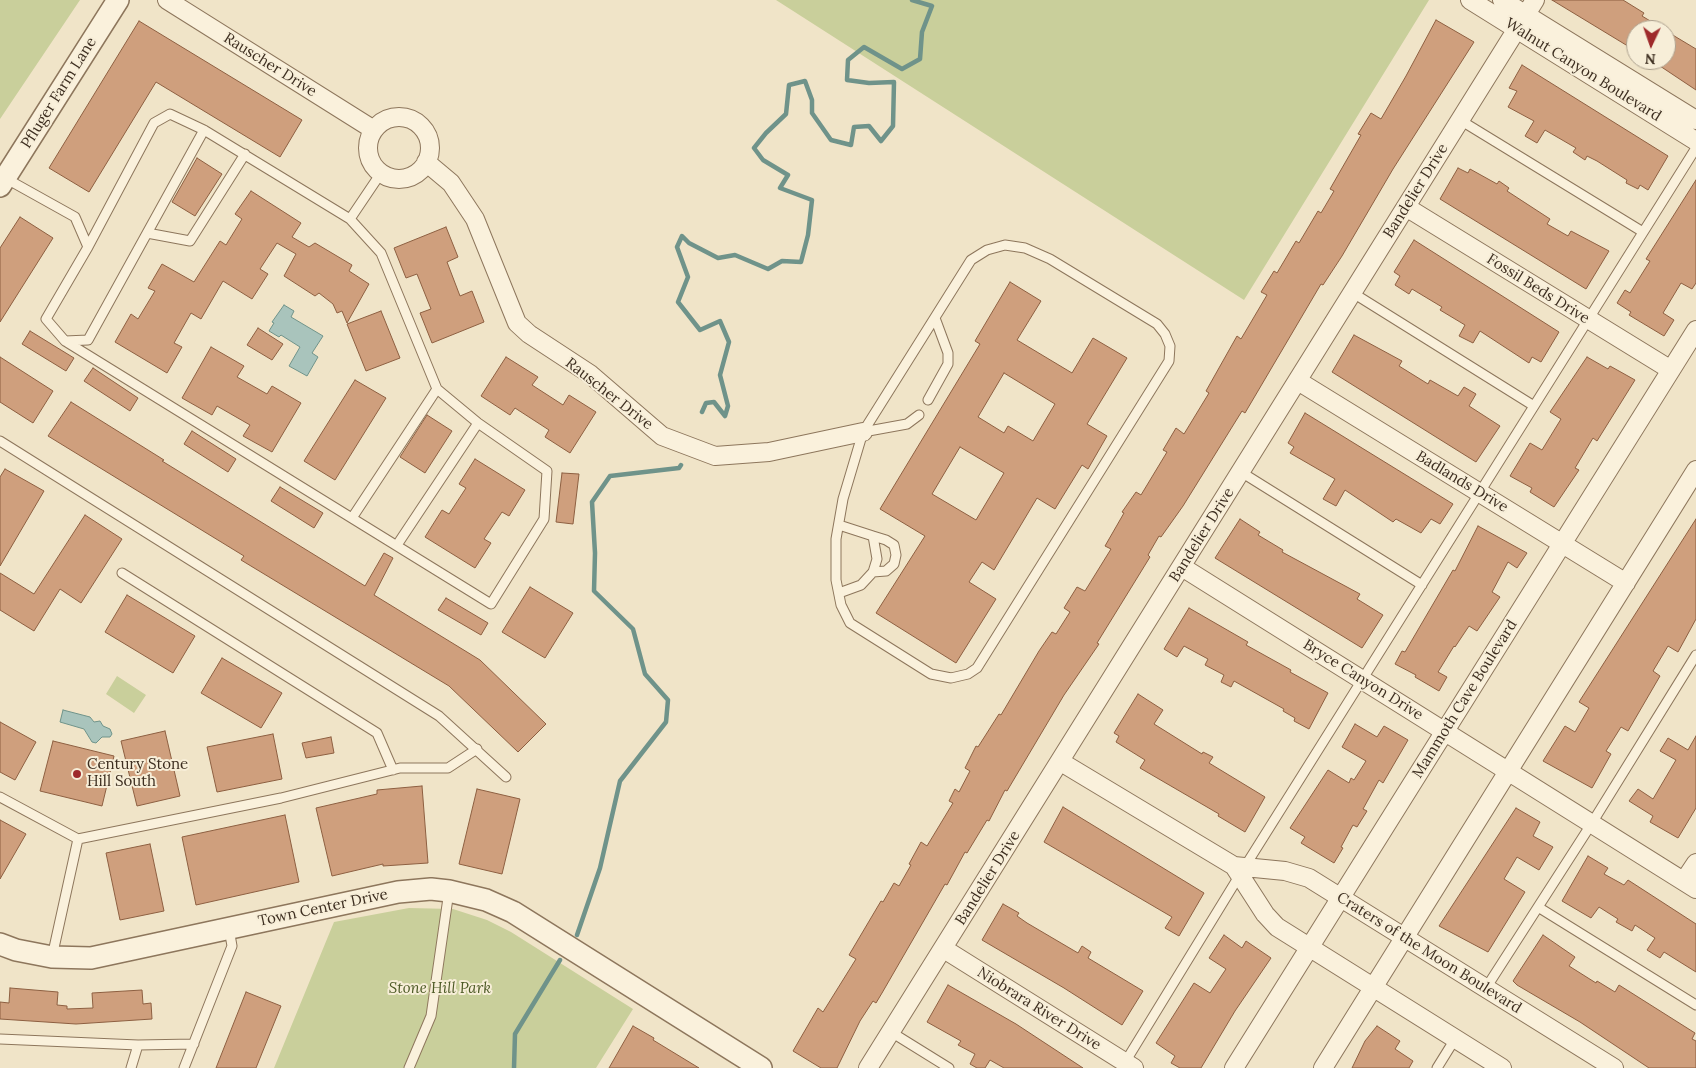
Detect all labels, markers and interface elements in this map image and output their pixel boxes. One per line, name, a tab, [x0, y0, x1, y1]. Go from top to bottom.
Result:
street label: Walnut Canyon Boulevard	[1502, 15, 1664, 125]
north arrow	[1626, 20, 1676, 70]
street label: Rauscher Drive	[220, 29, 320, 101]
street label: Pfluger Farm Lane	[18, 34, 100, 152]
text: N	[1644, 50, 1656, 68]
street label: Bandelier Drive	[1380, 141, 1452, 241]
street label: Fossil Beds Drive	[1483, 250, 1593, 328]
street label: Rauscher Drive	[562, 354, 656, 434]
street label: Badlands Drive	[1413, 447, 1511, 517]
street label: Bandelier Drive	[1166, 485, 1238, 585]
street label: Mammoth Cave Boulevard	[1409, 617, 1521, 781]
street label: Bryce Canyon Drive	[1300, 636, 1426, 724]
place label: Century Stone Hill South	[87, 756, 188, 791]
marker: Century Stone Hill South	[71, 768, 83, 780]
street label: Bandelier Drive	[952, 828, 1024, 928]
street label: Town Center Drive	[257, 885, 389, 931]
street label: Craters of the Moon Boulevard	[1333, 889, 1525, 1017]
street label: Niobrara River Drive	[974, 964, 1104, 1054]
park label: Stone Hill Park	[389, 980, 491, 998]

